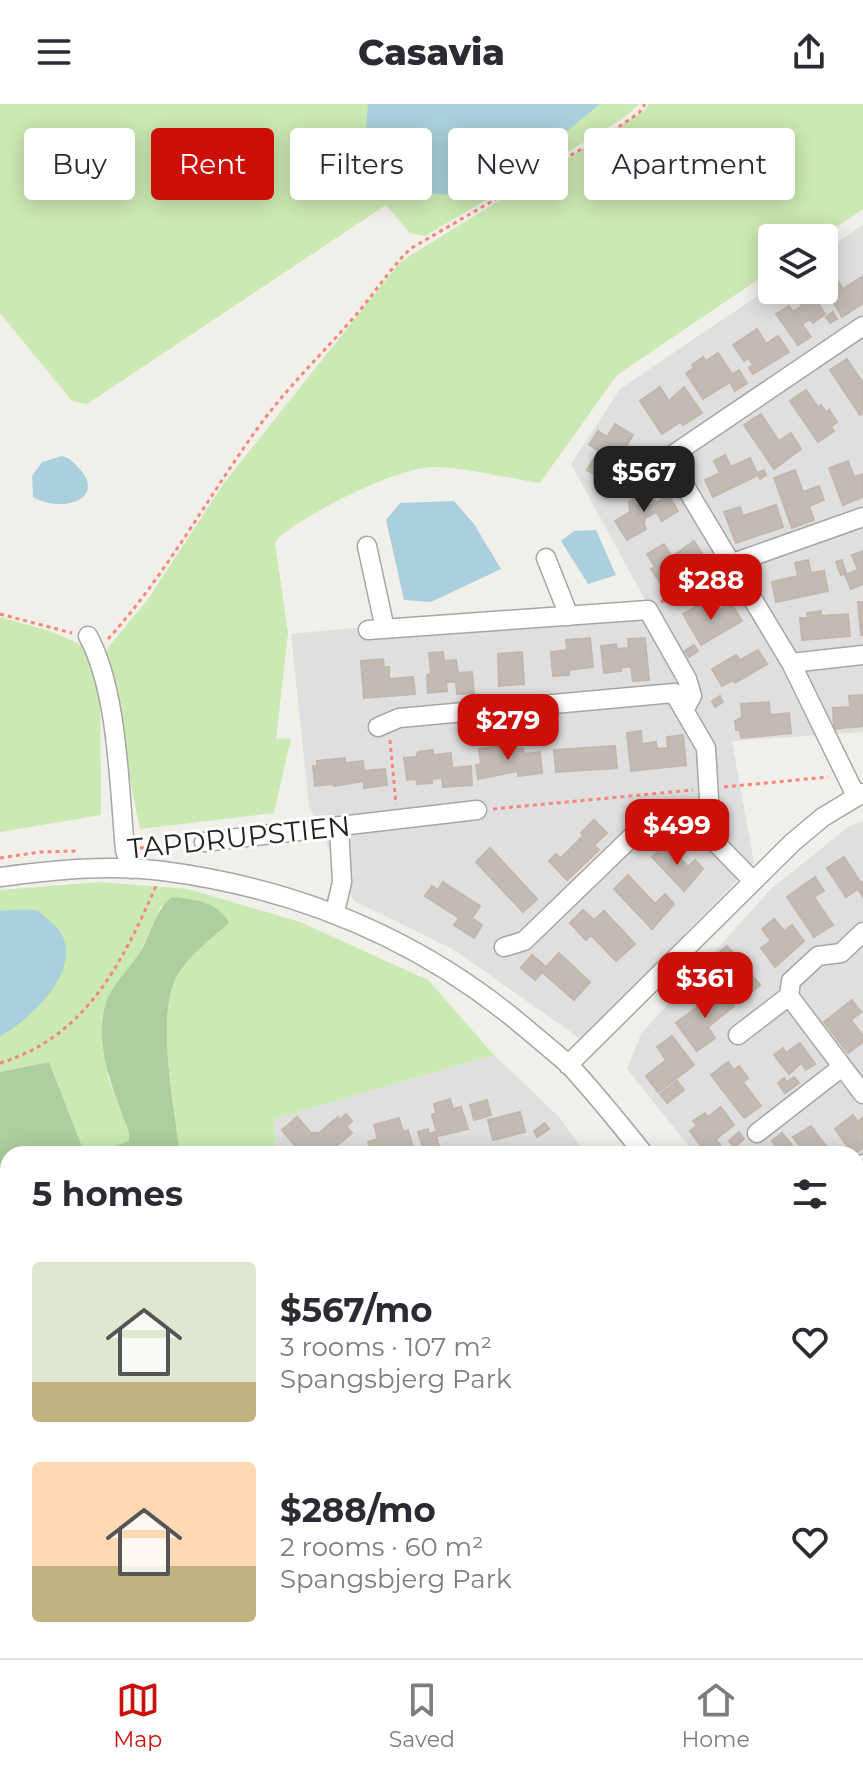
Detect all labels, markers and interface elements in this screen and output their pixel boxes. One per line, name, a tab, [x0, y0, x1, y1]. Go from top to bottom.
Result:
icon: menu	[32, 30, 76, 74]
text: Casavia	[358, 30, 505, 74]
icon: share	[787, 30, 831, 74]
chip: Buy	[24, 128, 135, 200]
chip: Rent	[151, 128, 274, 200]
chip: Filters	[290, 128, 432, 200]
chip: New	[448, 128, 568, 200]
chip: Apartment	[584, 128, 795, 200]
map controls	[758, 224, 838, 304]
button: layers	[758, 224, 838, 304]
pin: $567	[597, 446, 691, 514]
text: $567	[612, 456, 676, 488]
pin: $288	[664, 554, 758, 622]
text: $288	[678, 564, 744, 596]
pin: $279	[461, 694, 555, 762]
text: $279	[476, 704, 540, 736]
pin: $499	[630, 799, 724, 867]
street label: TAPDRUPSTIEN	[126, 808, 352, 866]
text: $499	[643, 809, 711, 841]
pin: $361	[658, 952, 752, 1020]
text: $361	[676, 962, 734, 994]
icon: filters	[788, 1172, 832, 1216]
text: 5 homes	[32, 1173, 183, 1215]
text: $567/mo	[280, 1289, 432, 1331]
icon: home	[96, 1294, 192, 1390]
icon: heart	[788, 1320, 832, 1364]
text: 3 rooms · 107 m²	[280, 1331, 492, 1363]
text: Spangsbjerg Park	[280, 1363, 511, 1395]
text: $288/mo	[280, 1489, 436, 1531]
icon: home	[96, 1494, 192, 1590]
icon: heart	[788, 1520, 832, 1564]
text: 2 rooms · 60 m²	[280, 1531, 483, 1563]
text: Spangsbjerg Park	[280, 1563, 511, 1595]
tab: Map	[113, 1678, 162, 1753]
tab: Saved	[389, 1678, 455, 1753]
tab: Home	[681, 1678, 750, 1753]

